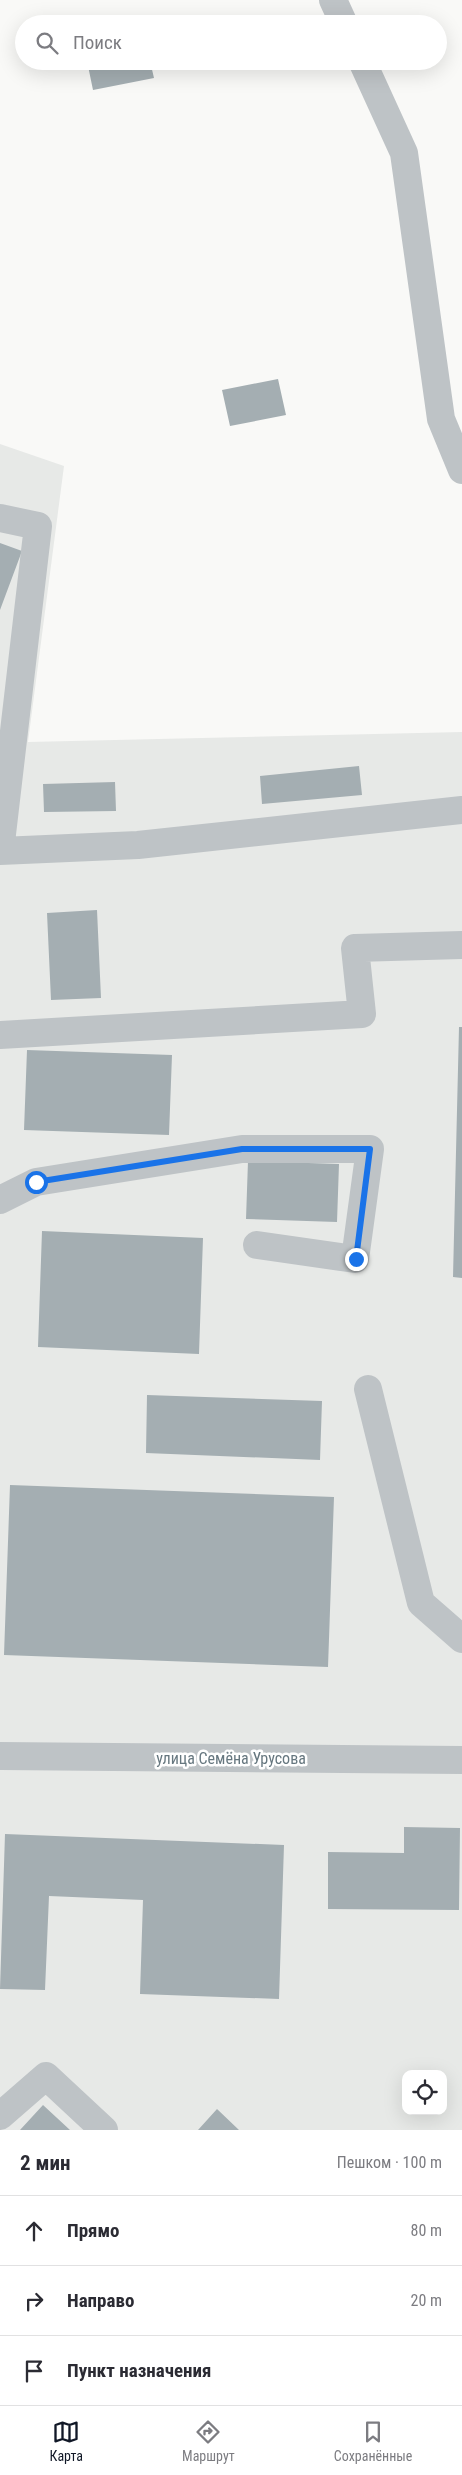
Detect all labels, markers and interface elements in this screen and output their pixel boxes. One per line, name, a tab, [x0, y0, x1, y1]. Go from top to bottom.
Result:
search box	[15, 15, 447, 70]
icon: search	[33, 29, 61, 57]
text: Поиск	[73, 31, 122, 54]
route start	[25, 1171, 48, 1194]
route end	[345, 1248, 368, 1271]
street label: улица Семёна Урусова	[156, 1749, 306, 1768]
map controls	[402, 2070, 447, 2115]
button: locate	[402, 2070, 447, 2115]
text: 2 мин	[20, 2151, 70, 2175]
text: Пешком · 100 m	[337, 2153, 442, 2172]
icon: ahead	[20, 2217, 48, 2245]
text: Прямо	[67, 2219, 120, 2242]
text: 80 m	[410, 2221, 442, 2240]
icon: right	[20, 2287, 48, 2315]
text: Направо	[67, 2289, 134, 2312]
text: 20 m	[410, 2291, 442, 2310]
icon: arrive	[20, 2357, 48, 2385]
text: Пункт назначения	[67, 2359, 211, 2382]
tab: Карта	[50, 2418, 83, 2464]
tab: Маршрут	[182, 2418, 235, 2464]
tab: Сохранённые	[334, 2418, 412, 2464]

